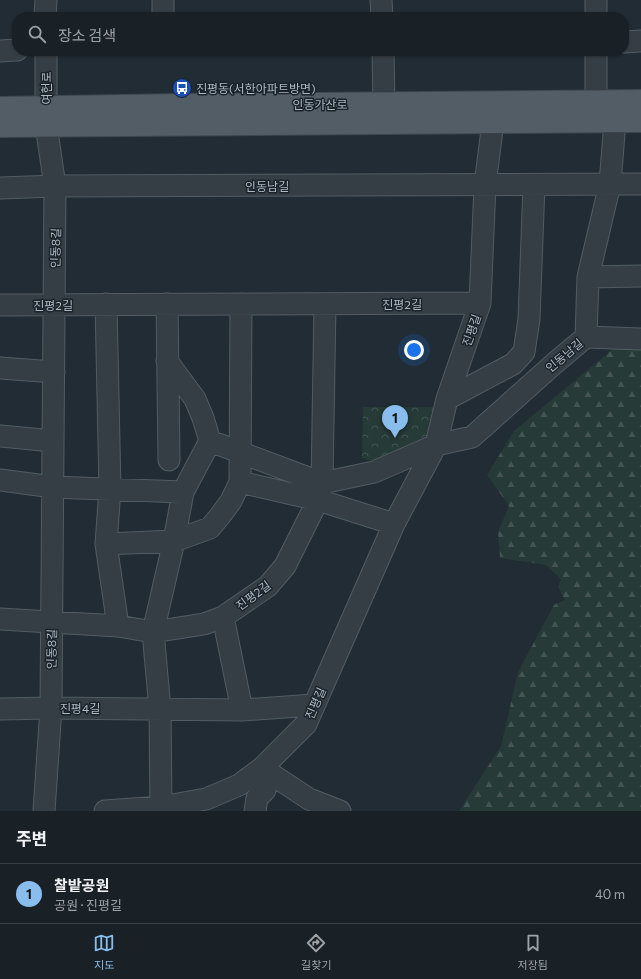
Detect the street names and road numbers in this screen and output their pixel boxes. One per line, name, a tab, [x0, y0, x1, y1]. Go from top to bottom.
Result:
street label: 여헌로	[39, 71, 53, 105]
street label: 인동가산로	[292, 97, 348, 111]
street label: 인동남길	[245, 179, 289, 193]
street label: 인동8길	[48, 228, 62, 268]
street label: 진평2길	[382, 297, 422, 311]
street label: 진평2길	[33, 298, 73, 312]
street label: 진평길	[459, 312, 483, 348]
street label: 인동남길	[543, 335, 585, 375]
street label: 진평2길	[233, 577, 273, 613]
street label: 인동8길	[44, 629, 58, 669]
street label: 진평길	[302, 685, 328, 721]
street label: 진평4길	[60, 701, 100, 715]

